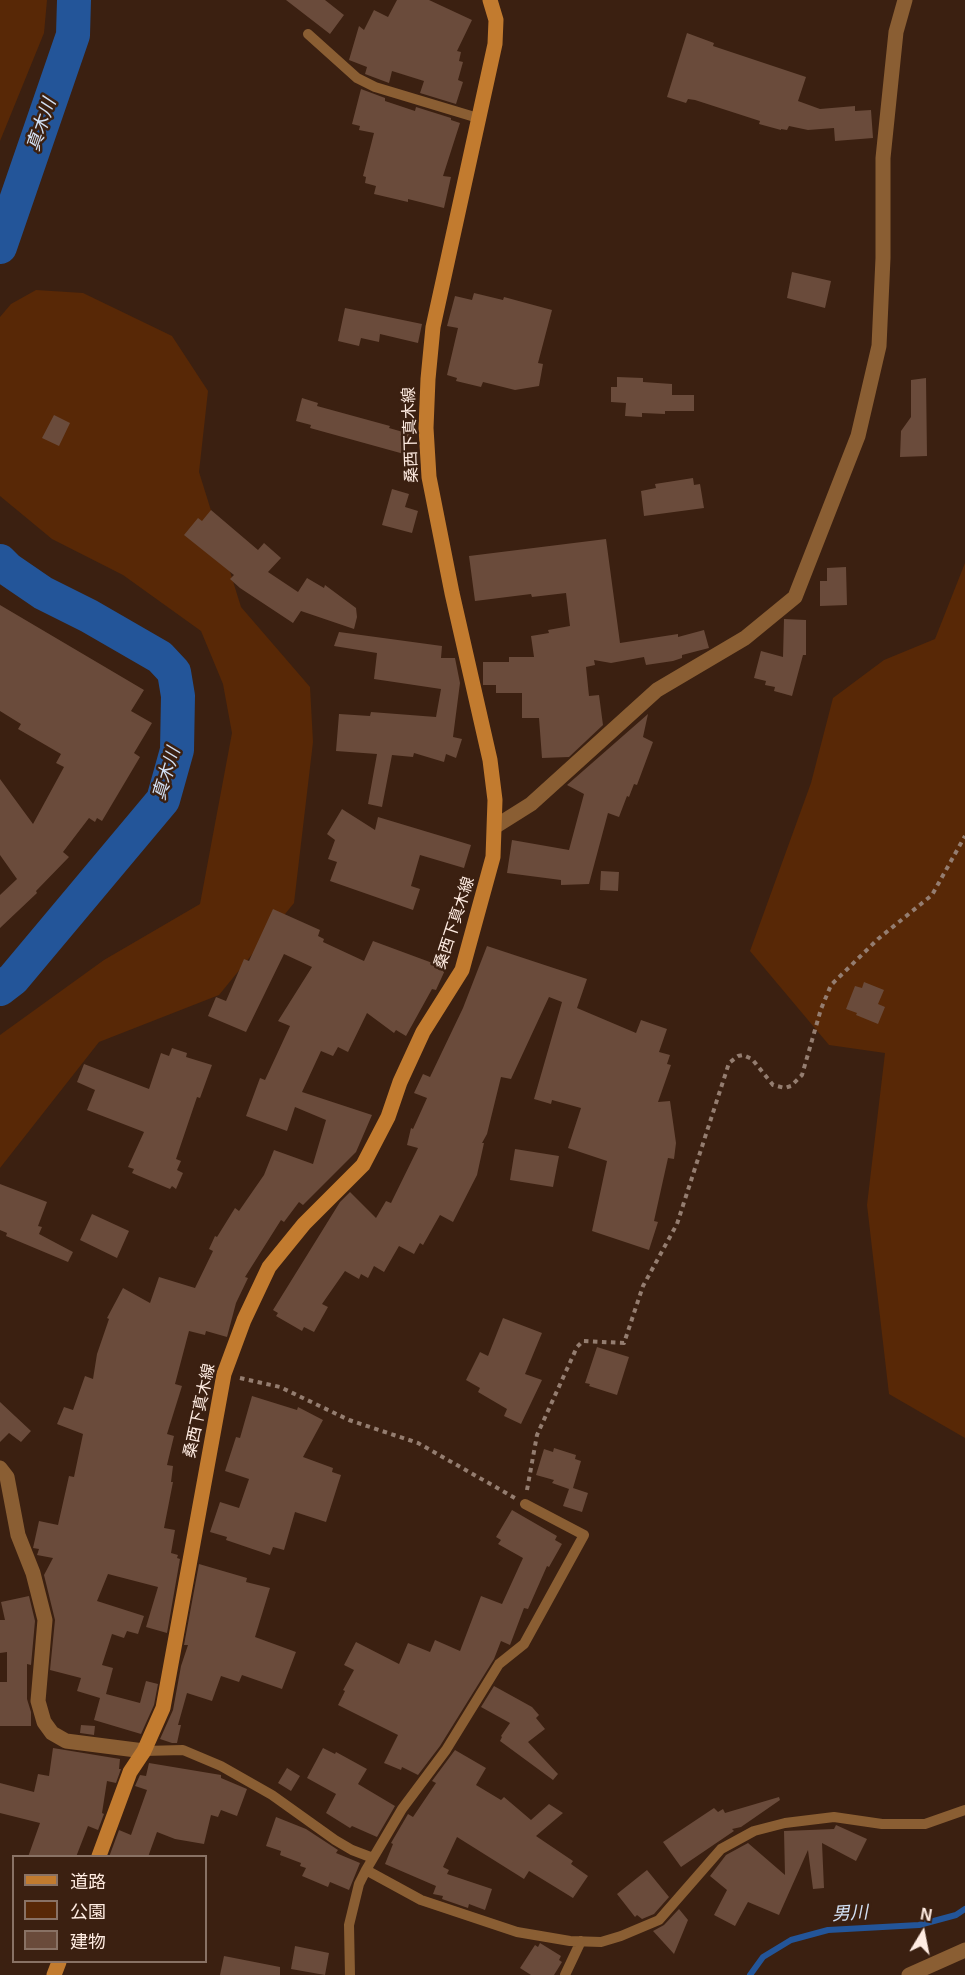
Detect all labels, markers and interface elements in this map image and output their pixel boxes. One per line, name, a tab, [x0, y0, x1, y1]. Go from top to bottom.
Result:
water label: 真木川	[23, 96, 61, 154]
street label: 桑西下真木線	[400, 387, 422, 483]
water label: 真木川	[149, 745, 185, 803]
street label: 桑西下真木線	[431, 874, 479, 972]
street label: 桑西下真木線	[181, 1362, 219, 1460]
legend	[12, 1855, 207, 1963]
text: 道路	[70, 1872, 106, 1892]
text: 公園	[70, 1902, 106, 1922]
water label: 男川	[831, 1902, 869, 1926]
north arrow	[893, 1903, 953, 1963]
text: N	[919, 1905, 933, 1924]
text: 建物	[70, 1932, 106, 1952]

